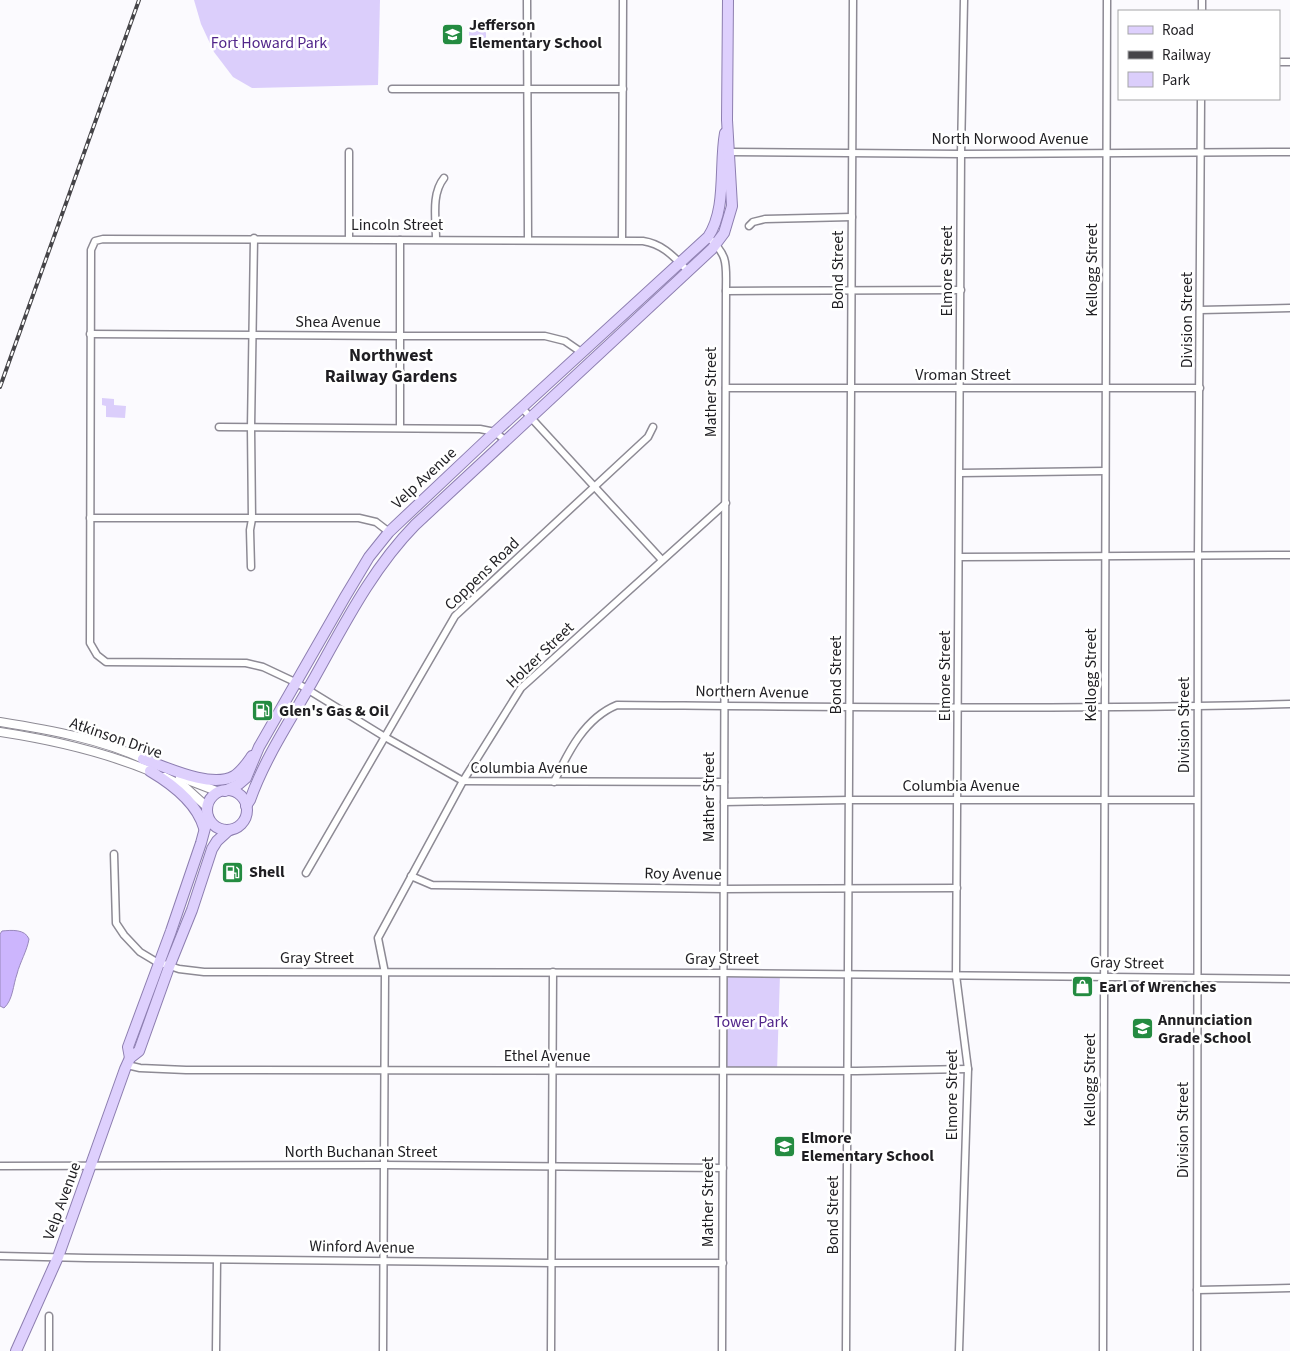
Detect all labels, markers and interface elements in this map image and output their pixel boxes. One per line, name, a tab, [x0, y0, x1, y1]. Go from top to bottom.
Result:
legend	[1118, 10, 1280, 100]
place label: Jefferson Elementary School	[469, 14, 602, 54]
text: Road	[1162, 20, 1194, 41]
school or university icon: Jefferson Elementary School	[441, 22, 465, 46]
park label: Fort Howard Park	[211, 32, 327, 54]
text: Railway	[1162, 45, 1211, 66]
text: Park	[1162, 70, 1191, 91]
street label: North Norwood Avenue	[932, 128, 1089, 150]
street label: Lincoln Street	[351, 214, 444, 236]
street label: Kellogg Street	[1081, 223, 1103, 317]
street label: Elmore Street	[936, 225, 958, 317]
street label: Bond Street	[827, 230, 849, 310]
street label: Division Street	[1176, 271, 1198, 368]
street label: Shea Avenue	[295, 311, 381, 333]
district label: Northwest Railway Gardens	[325, 343, 457, 389]
street label: Mather Street	[700, 346, 722, 437]
street label: Vroman Street	[915, 364, 1011, 386]
street label: Velp Avenue	[387, 442, 461, 514]
street label: Coppens Road	[440, 533, 524, 615]
street label: Holzer Street	[501, 617, 579, 693]
street label: Kellogg Street	[1080, 628, 1102, 722]
street label: Elmore Street	[934, 630, 956, 722]
street label: Bond Street	[825, 635, 847, 715]
street label: Division Street	[1173, 676, 1195, 773]
street label: Northern Avenue	[695, 680, 809, 704]
fuel station icon: Glen's Gas & Oil	[251, 699, 275, 723]
place label: Glen's Gas & Oil	[279, 700, 389, 722]
street label: Atkinson Drive	[67, 712, 165, 764]
street label: Mather Street	[698, 751, 720, 842]
street label: Columbia Avenue	[470, 757, 588, 779]
street label: Columbia Avenue	[902, 775, 1020, 797]
fuel station icon: Shell	[221, 860, 245, 884]
place label: Shell	[249, 861, 285, 883]
street label: Roy Avenue	[644, 862, 722, 886]
street label: Gray Street	[280, 947, 355, 969]
street label: Gray Street	[685, 948, 760, 970]
street label: Gray Street	[1090, 951, 1165, 975]
shop icon: Earl of Wrenches	[1071, 975, 1095, 999]
place label: Earl of Wrenches	[1099, 976, 1216, 998]
place label: Annunciation Grade School	[1157, 1009, 1252, 1049]
park label: Tower Park	[714, 1011, 788, 1033]
school or university icon: Annunciation Grade School	[1130, 1017, 1154, 1041]
street label: Kellogg Street	[1079, 1033, 1101, 1127]
street label: Ethel Avenue	[504, 1045, 590, 1067]
street label: Elmore Street	[941, 1049, 963, 1141]
street label: Division Street	[1172, 1081, 1194, 1178]
place label: Elmore Elementary School	[801, 1127, 934, 1167]
school or university icon: Elmore Elementary School	[773, 1135, 797, 1159]
street label: North Buchanan Street	[285, 1141, 438, 1163]
street label: Mather Street	[697, 1156, 719, 1247]
street label: Velp Avenue	[38, 1159, 86, 1243]
street label: Bond Street	[822, 1175, 844, 1255]
street label: Winford Avenue	[309, 1235, 415, 1259]

